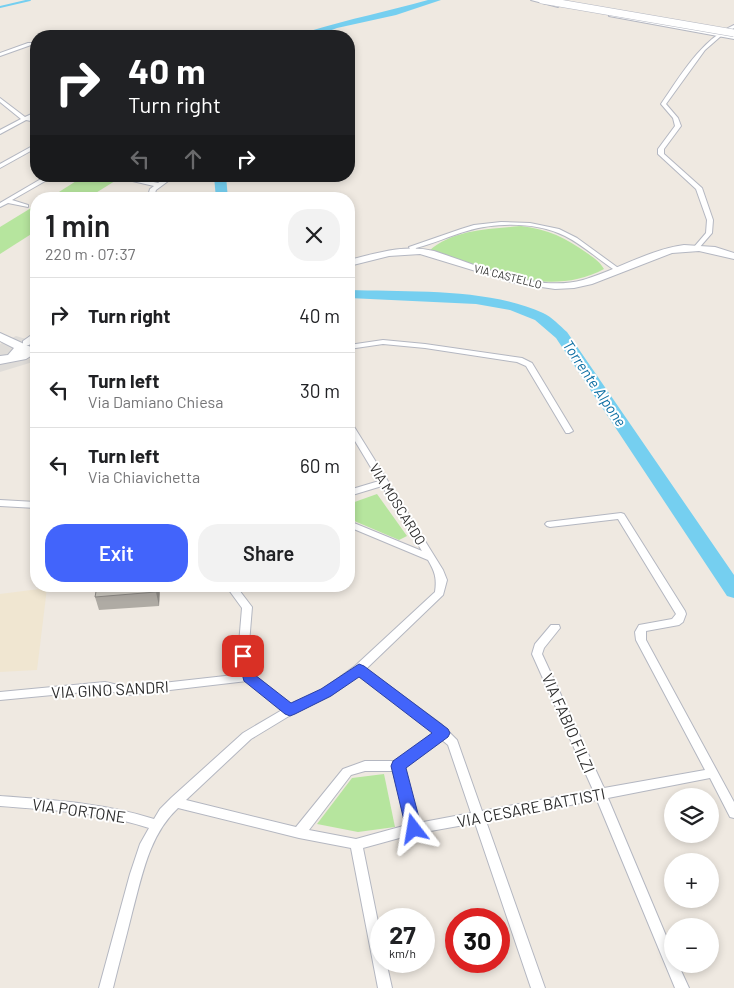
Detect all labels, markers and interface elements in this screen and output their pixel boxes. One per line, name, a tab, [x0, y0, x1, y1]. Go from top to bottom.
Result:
text: 40 m	[128, 49, 205, 91]
icon: right	[45, 50, 110, 115]
text: Turn right	[128, 91, 221, 117]
icon: left	[126, 145, 154, 173]
icon: ahead	[179, 145, 207, 173]
icon: right	[232, 145, 260, 173]
text: 1 min	[45, 207, 110, 243]
button: close	[288, 209, 340, 261]
text: 220 m · 07:37	[45, 244, 135, 263]
street label: VIA CASTELLO	[473, 261, 543, 291]
icon: right	[45, 301, 73, 329]
text: Turn right	[88, 304, 170, 327]
text: 40 m	[299, 304, 340, 327]
water label: Torrente Alpone	[559, 336, 631, 430]
text: Turn left	[88, 369, 159, 392]
icon: left	[45, 376, 73, 404]
text: 30 m	[300, 379, 340, 402]
text: Via Damiano Chiesa	[88, 392, 223, 411]
text: Turn left	[88, 444, 159, 467]
icon: left	[45, 451, 73, 479]
text: 60 m	[300, 454, 340, 477]
street label: VIA MOSCARDO	[366, 460, 430, 548]
text: Via Chiavichetta	[88, 467, 200, 486]
button: Exit	[45, 524, 188, 582]
button: Share	[198, 524, 340, 582]
pin	[222, 635, 264, 677]
icon: arrive	[229, 642, 257, 670]
street label: VIA FABIO FILZI	[539, 670, 599, 776]
street label: VIA GINO SANDRI	[51, 676, 169, 702]
street label: VIA CESARE BATTISTI	[455, 783, 607, 831]
map controls	[664, 788, 719, 973]
button: layers	[664, 788, 719, 843]
street label: VIA PORTONE	[31, 794, 127, 826]
position arrow	[387, 802, 439, 854]
button: +	[664, 853, 719, 908]
speed limit sign: 30	[445, 908, 510, 973]
button: −	[664, 918, 719, 973]
text: 27	[389, 919, 416, 949]
text: km/h	[389, 946, 416, 960]

